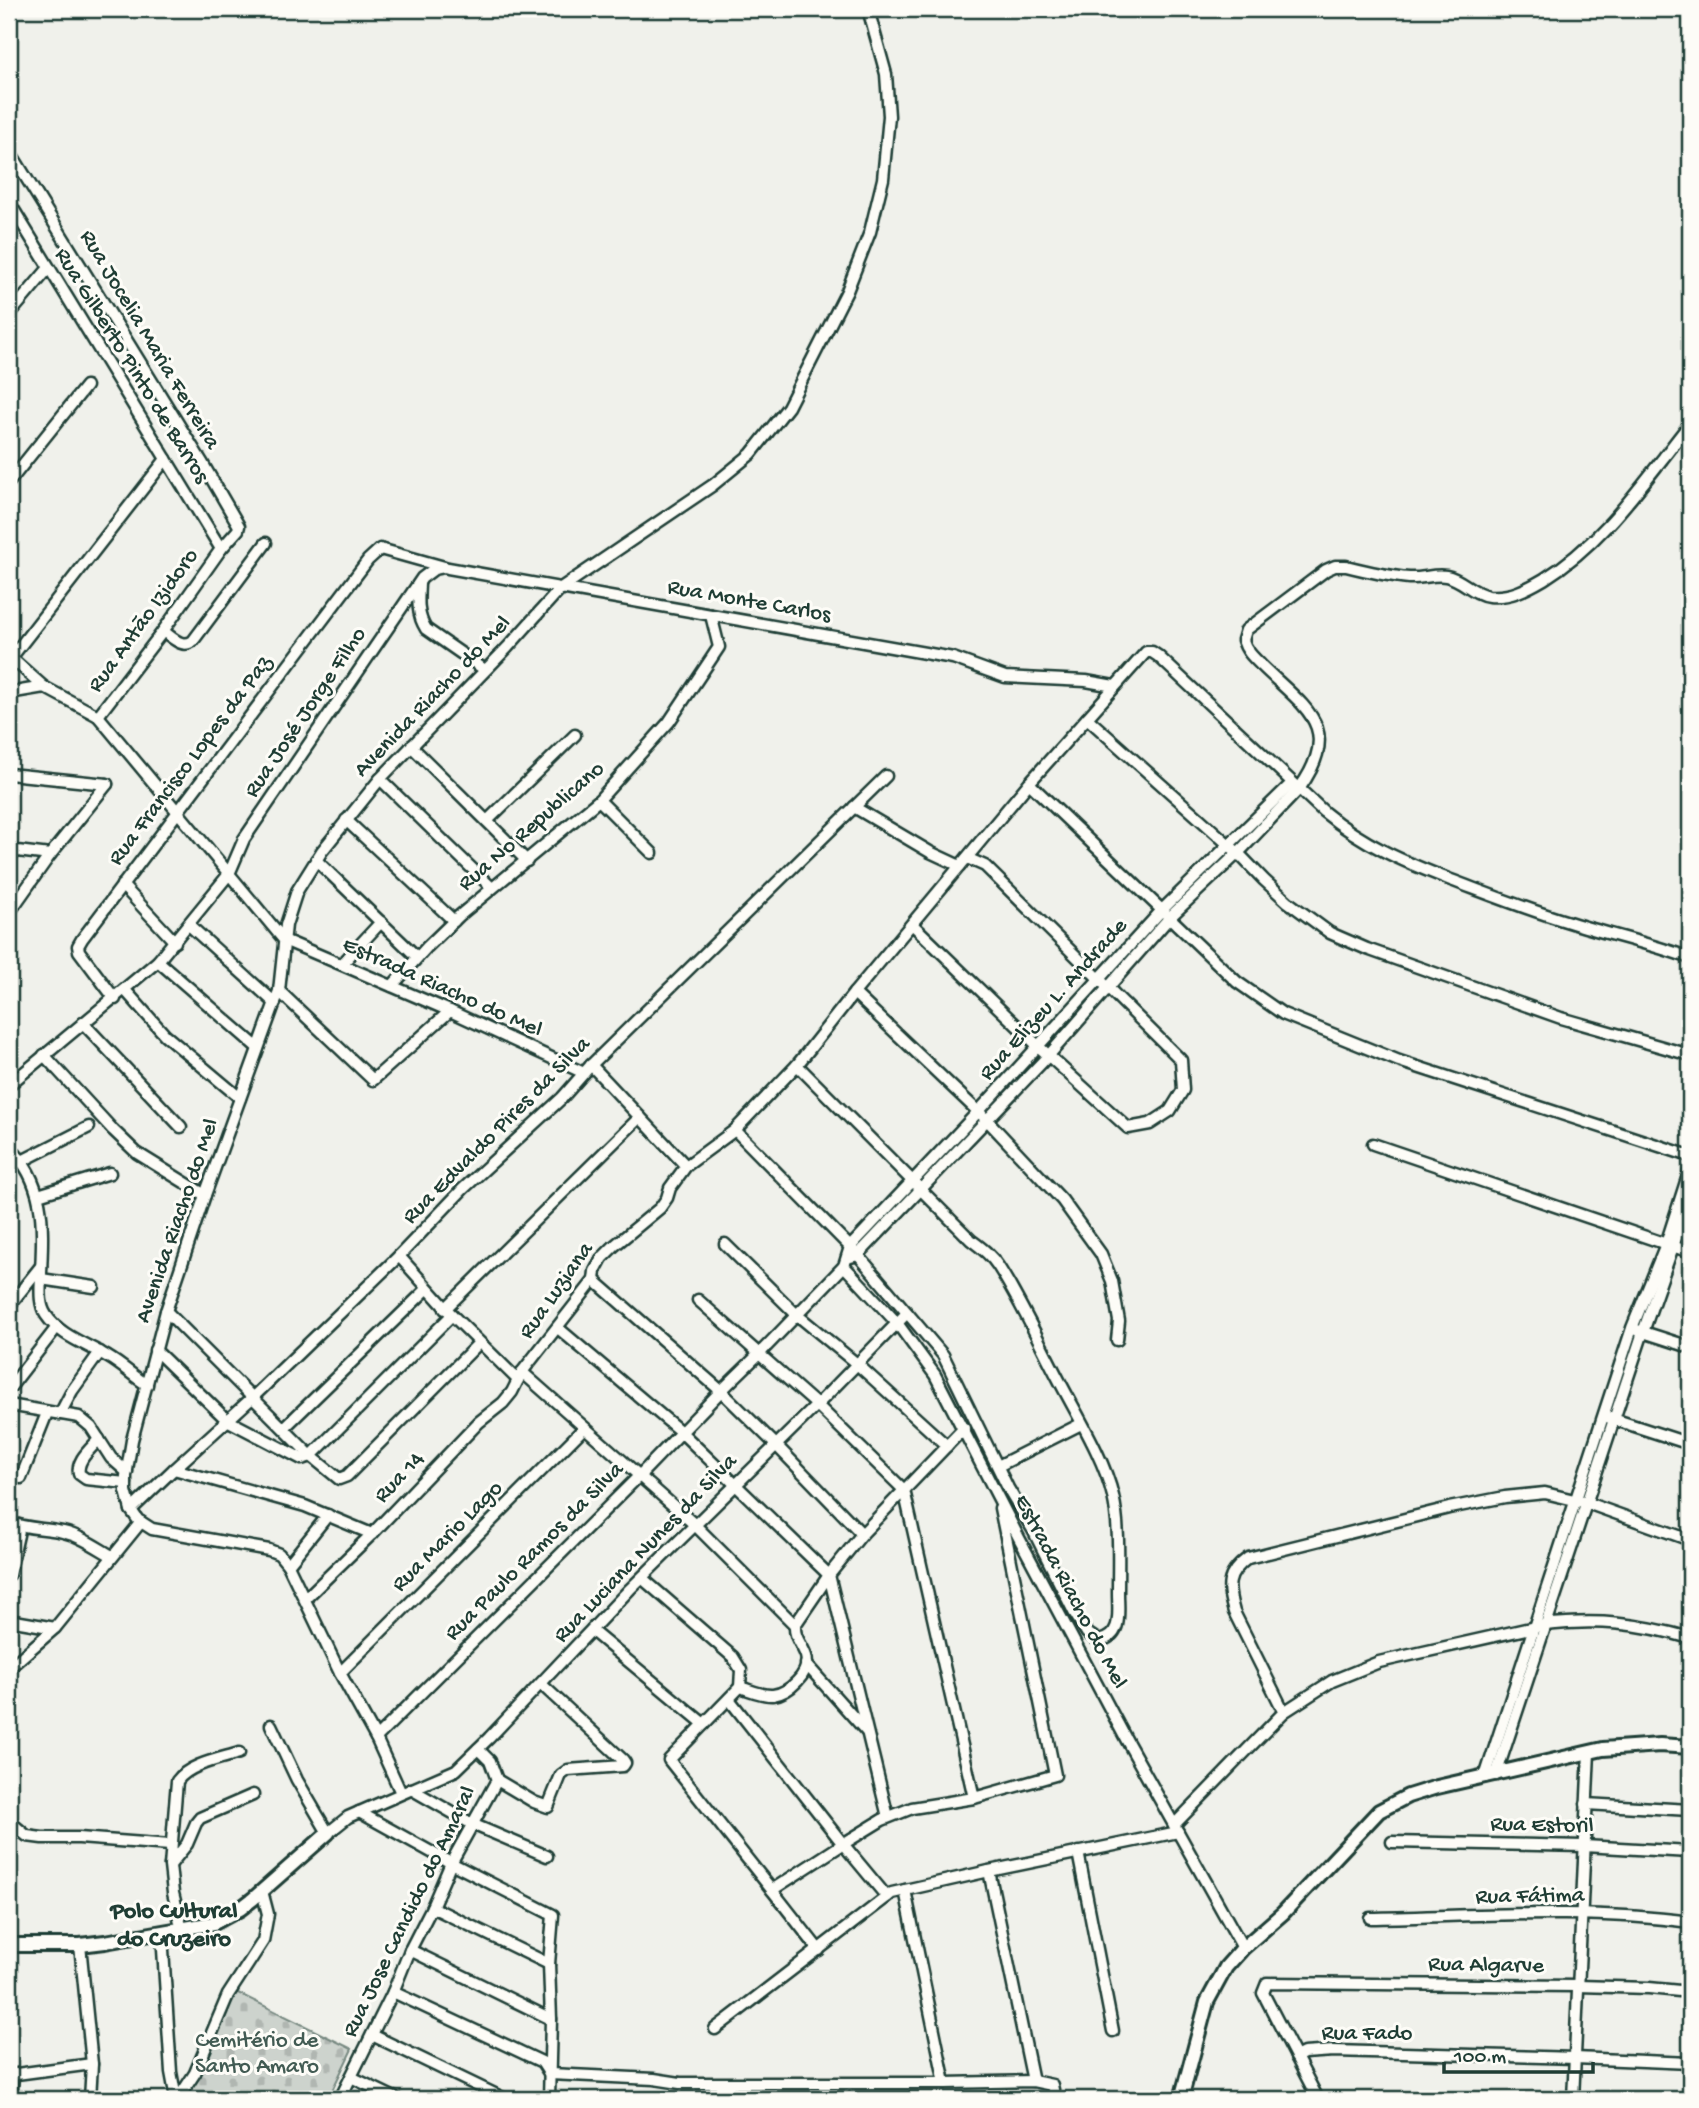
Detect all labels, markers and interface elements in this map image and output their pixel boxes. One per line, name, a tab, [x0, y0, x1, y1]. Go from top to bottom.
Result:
street label: Rua Jocelia Maria Ferreira	[73, 226, 226, 456]
street label: Rua Gilberto Pinto de Barros	[47, 244, 215, 489]
street label: Rua Antão Izidoro	[83, 544, 205, 698]
street label: Rua Monte Carlos	[665, 574, 833, 630]
street label: Avenida Riacho do Mel	[349, 611, 517, 783]
street label: Rua José Jorge Filho	[239, 623, 373, 803]
street label: Rua Francisco Lopes da Paz	[103, 650, 279, 871]
street label: Rua No Republicano	[453, 756, 611, 898]
street label: Rua Elizeu L. Andrade	[974, 912, 1135, 1087]
street label: Estrada Riacho do Mel	[338, 932, 546, 1044]
street label: Rua Edvaldo Pires da Silva	[397, 1031, 597, 1231]
street label: Avenida Riacho do Mel	[130, 1115, 226, 1327]
street label: Rua Luziana	[514, 1236, 601, 1345]
street label: Rua 14	[369, 1447, 431, 1509]
street label: Rua Luciana Nunes da Silva	[548, 1448, 744, 1649]
street label: Rua Paulo Ramos da Silva	[440, 1456, 631, 1647]
street label: Rua Mario Lago	[387, 1476, 509, 1598]
street label: Estrada Riacho do Mel	[1007, 1490, 1133, 1694]
street label: Rua Jose Candido do Amaral	[337, 1782, 483, 2042]
street label: Rua Estoril	[1490, 1812, 1594, 1840]
street label: Rua Fátima	[1475, 1883, 1586, 1911]
district label: Polo Cultural do Cruzeiro	[109, 1898, 237, 1955]
street label: Rua Algarve	[1428, 1951, 1545, 1981]
street label: Rua Fado	[1321, 2021, 1413, 2048]
park label: Cemitério de Santo Amaro	[195, 2028, 320, 2081]
scale bar	[1444, 2031, 1592, 2075]
text: 100 m	[1453, 2046, 1506, 2071]

